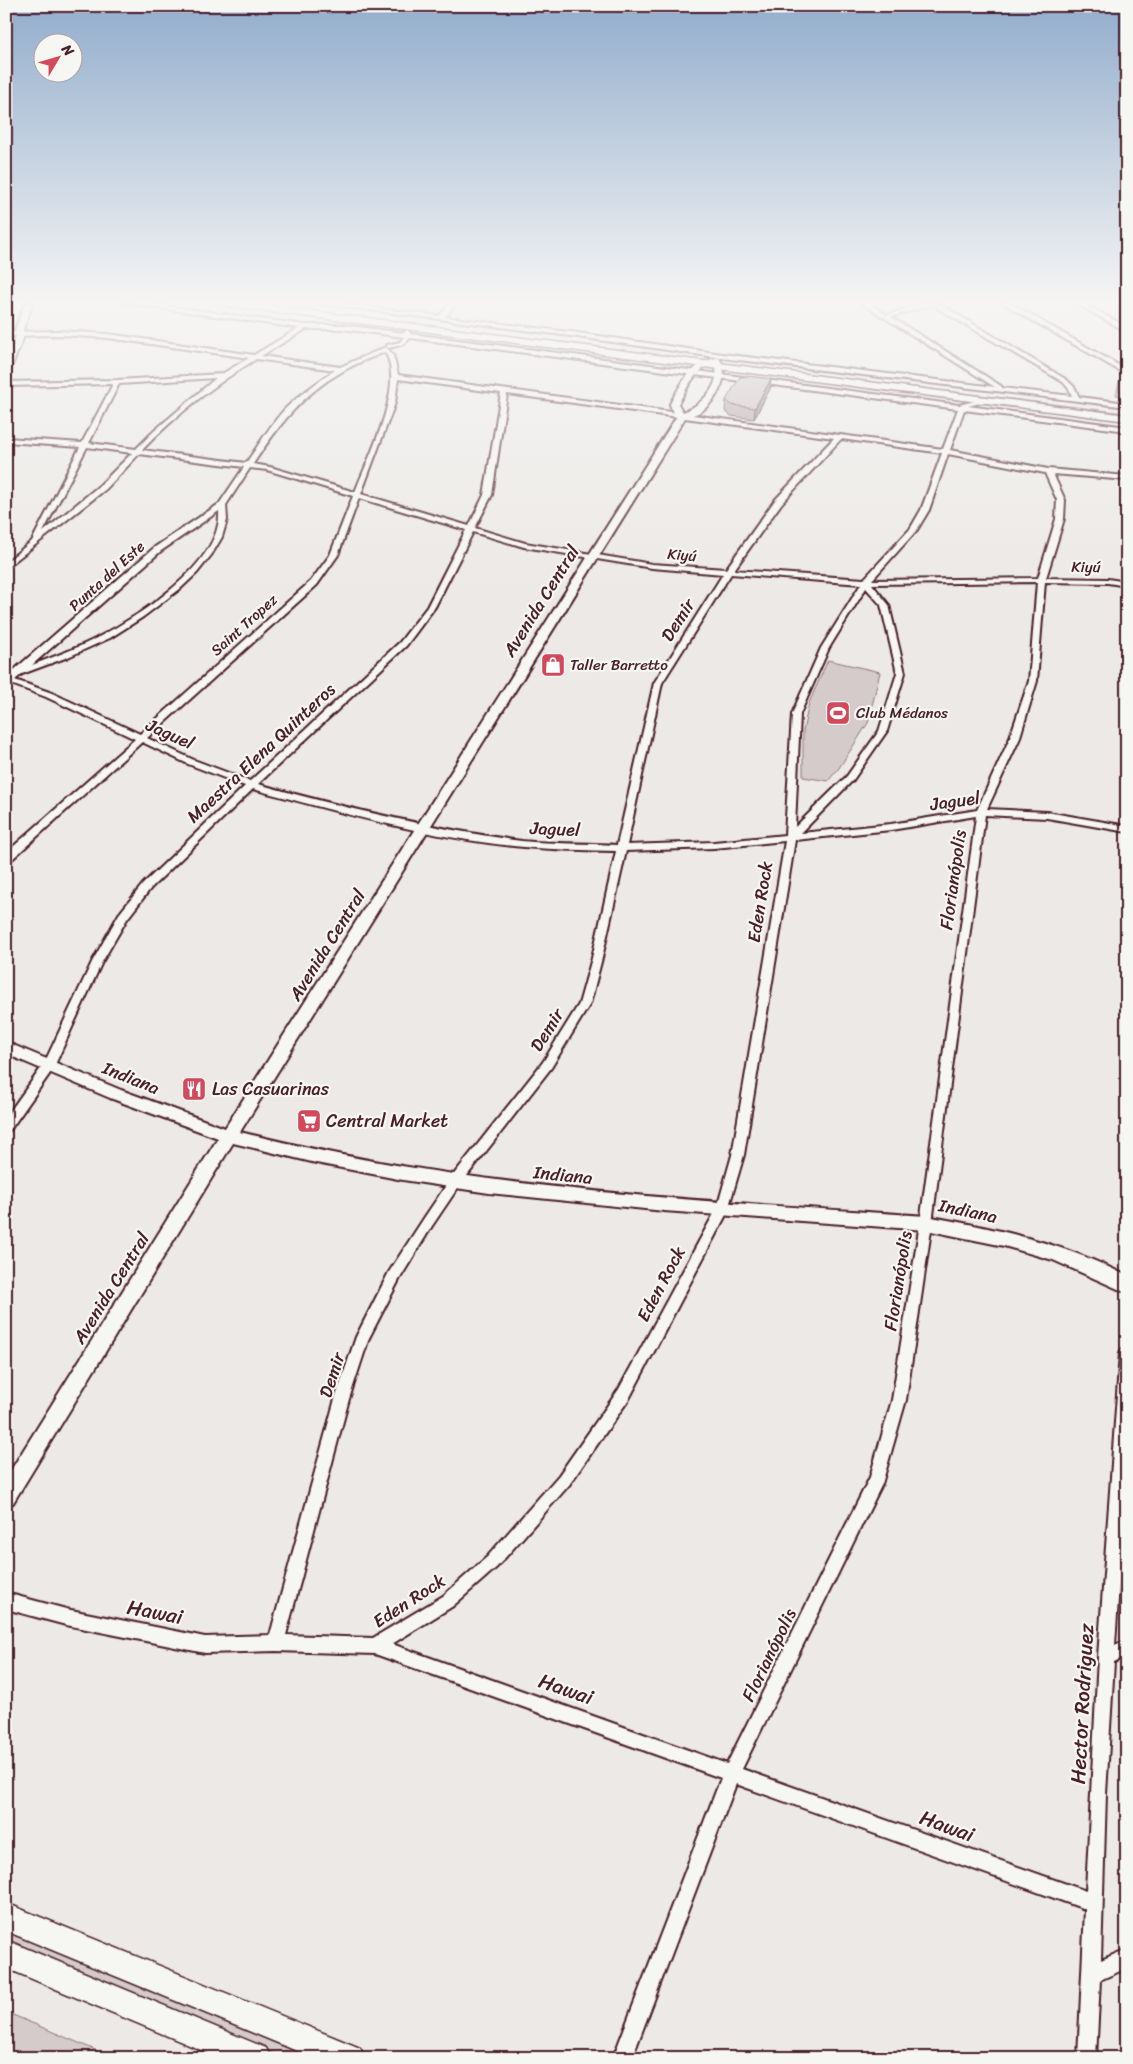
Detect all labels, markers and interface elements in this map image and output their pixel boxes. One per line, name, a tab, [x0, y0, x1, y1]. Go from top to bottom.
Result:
north arrow	[32, 32, 82, 82]
text: N	[54, 38, 81, 62]
street label: Punta del Este	[63, 534, 151, 618]
street label: Avenida Central	[493, 538, 589, 664]
street label: Kiyú	[666, 541, 699, 569]
street label: Kiyú	[1071, 554, 1102, 580]
street label: Saint Tropez	[204, 587, 284, 662]
street label: Demir	[652, 591, 705, 648]
shop icon: Taller Barretto	[540, 652, 566, 678]
place label: Taller Barretto	[570, 652, 668, 678]
street label: Maestra Elena Quinteros	[179, 674, 344, 831]
sports icon: Club Médanos	[825, 700, 851, 726]
place label: Club Médanos	[856, 700, 948, 726]
street label: Jaguel	[140, 709, 200, 759]
street label: Jaguel	[927, 782, 983, 820]
street label: Jaguel	[528, 812, 581, 846]
street label: Florianópolis	[930, 827, 976, 932]
street label: Eden Rock	[738, 859, 782, 945]
street label: Avenida Central	[279, 882, 375, 1008]
street label: Demir	[521, 1001, 574, 1058]
street label: Indiana	[97, 1052, 164, 1104]
place label: Las Casuarinas	[212, 1073, 330, 1105]
restaurant icon: Las Casuarinas	[181, 1076, 207, 1102]
place label: Central Market	[326, 1105, 448, 1137]
supermarket icon: Central Market	[296, 1108, 322, 1134]
street label: Indiana	[531, 1156, 594, 1194]
street label: Indiana	[935, 1189, 1000, 1233]
street label: Avenida Central	[63, 1225, 159, 1351]
street label: Florianópolis	[874, 1228, 922, 1333]
street label: Eden Rock	[628, 1240, 695, 1328]
street label: Demir	[310, 1347, 355, 1402]
street label: Eden Rock	[366, 1565, 452, 1637]
street label: Hawai	[124, 1588, 187, 1636]
street label: Florianópolis	[733, 1602, 806, 1707]
street label: Hector Rodriguez	[1059, 1622, 1105, 1785]
street label: Hawai	[533, 1662, 600, 1717]
street label: Hawai	[914, 1799, 981, 1854]

